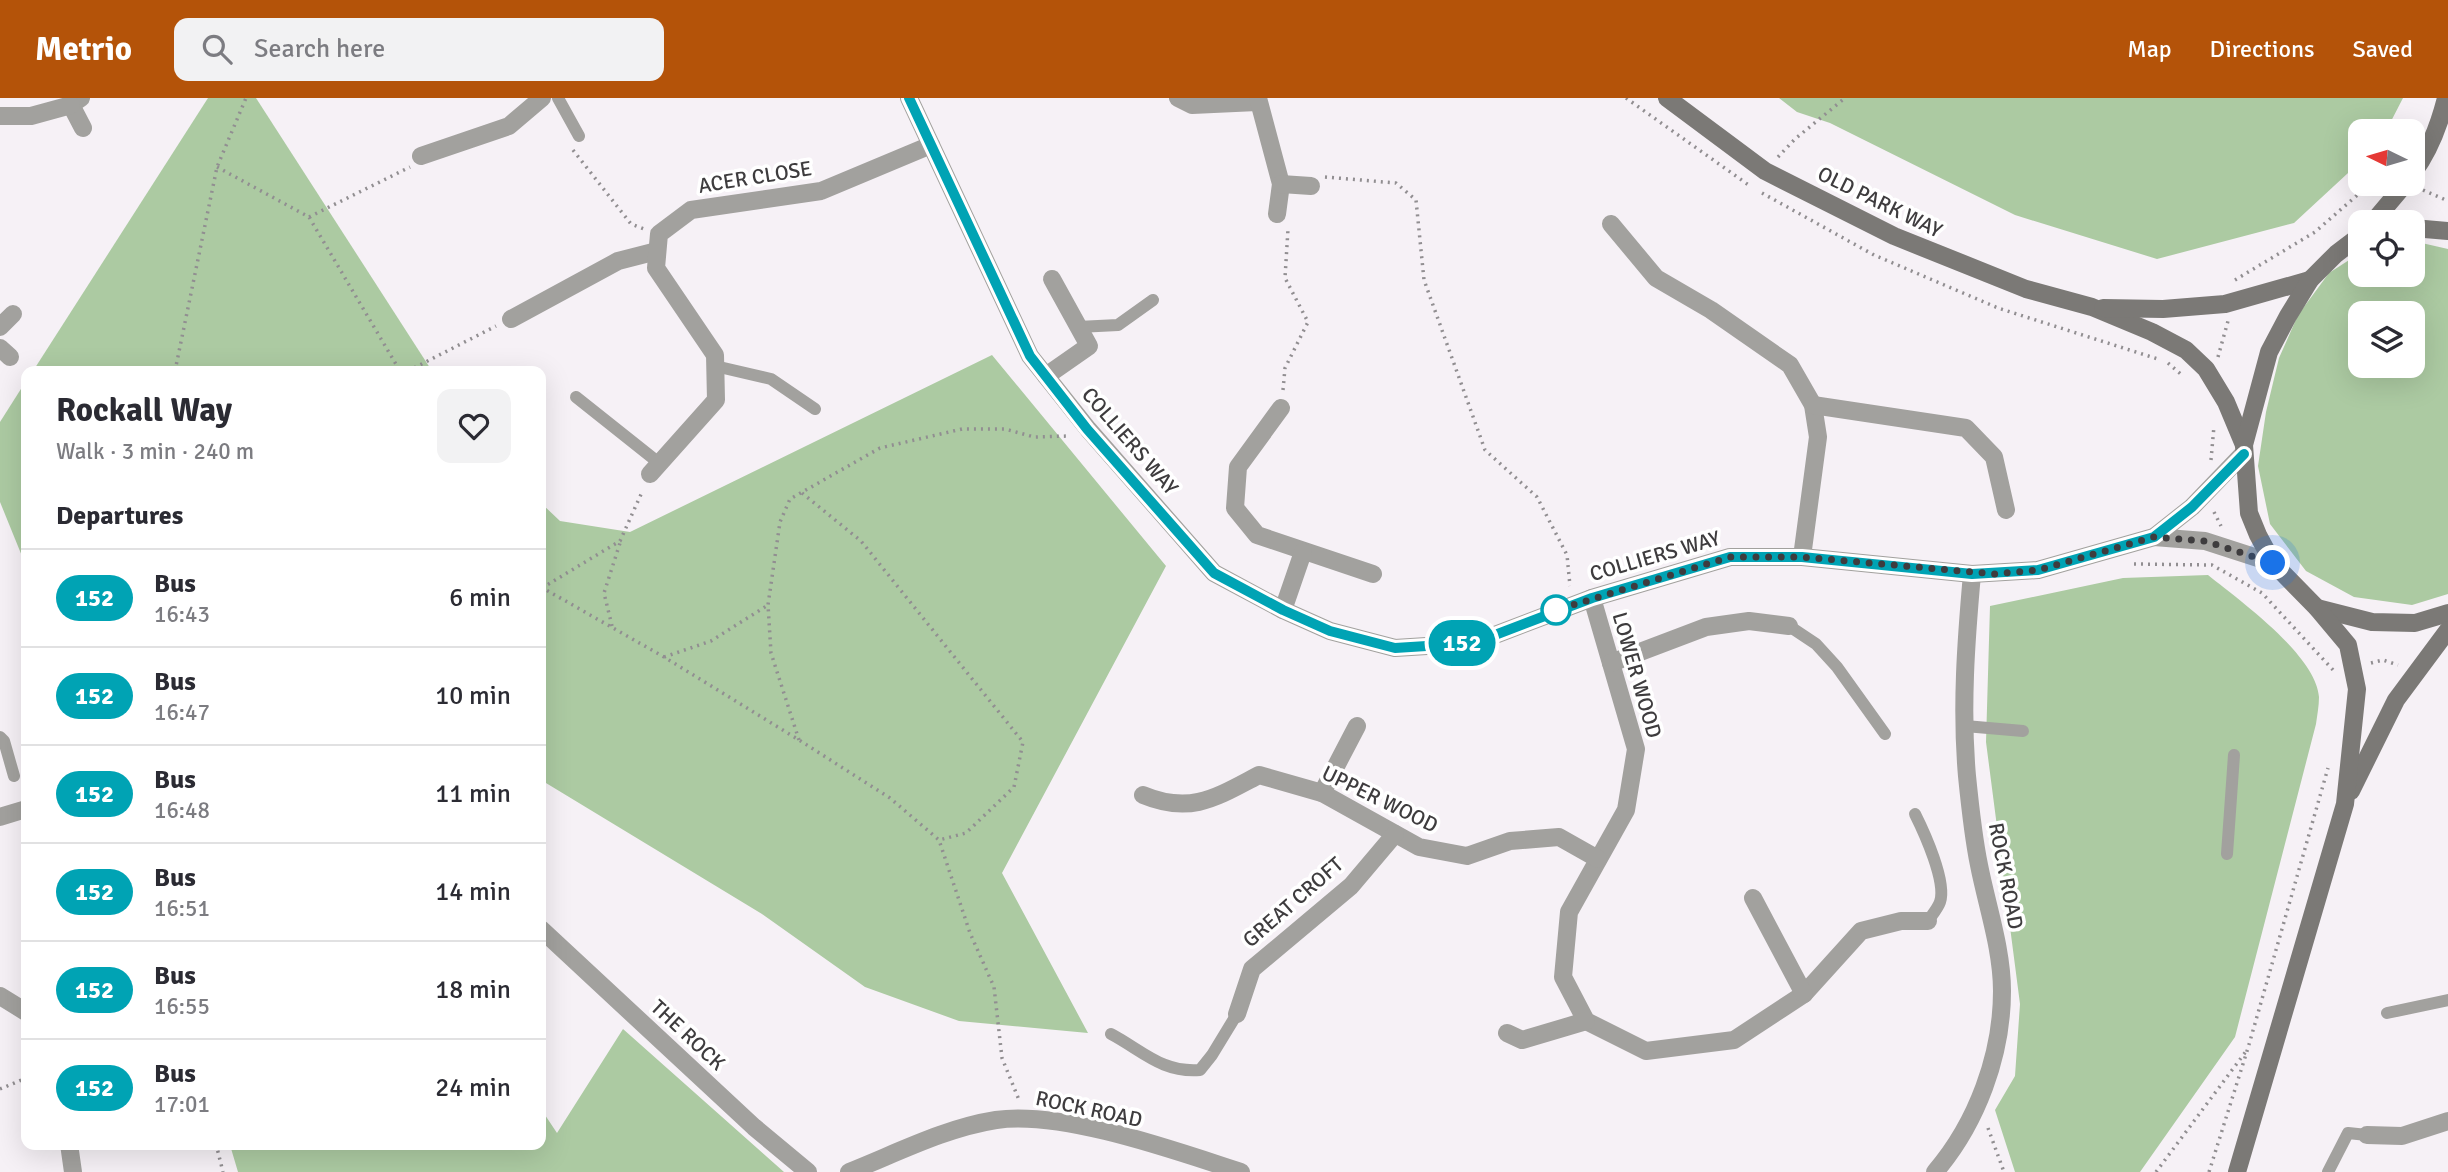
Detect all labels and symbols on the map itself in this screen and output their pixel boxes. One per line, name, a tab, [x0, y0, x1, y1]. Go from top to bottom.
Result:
north arrow	[2348, 119, 2426, 196]
street label: ACER CLOSE	[696, 155, 814, 199]
street label: OLD PARK WAY	[1813, 161, 1947, 244]
street label: COLLIERS WAY	[1076, 382, 1184, 501]
street label: COLLIERS WAY	[1587, 525, 1724, 587]
your location	[2255, 545, 2290, 580]
unlabelled marker	[1541, 595, 1571, 625]
street label: LOWER WOOD	[1607, 609, 1667, 741]
line badge: 152	[1422, 620, 1502, 666]
street label: UPPER WOOD	[1318, 760, 1442, 838]
street label: ROCK ROAD	[1983, 820, 2029, 932]
street label: GREAT CROFT	[1237, 851, 1349, 953]
street label: THE ROCK	[645, 994, 731, 1076]
street label: ROCK ROAD	[1033, 1085, 1145, 1133]

